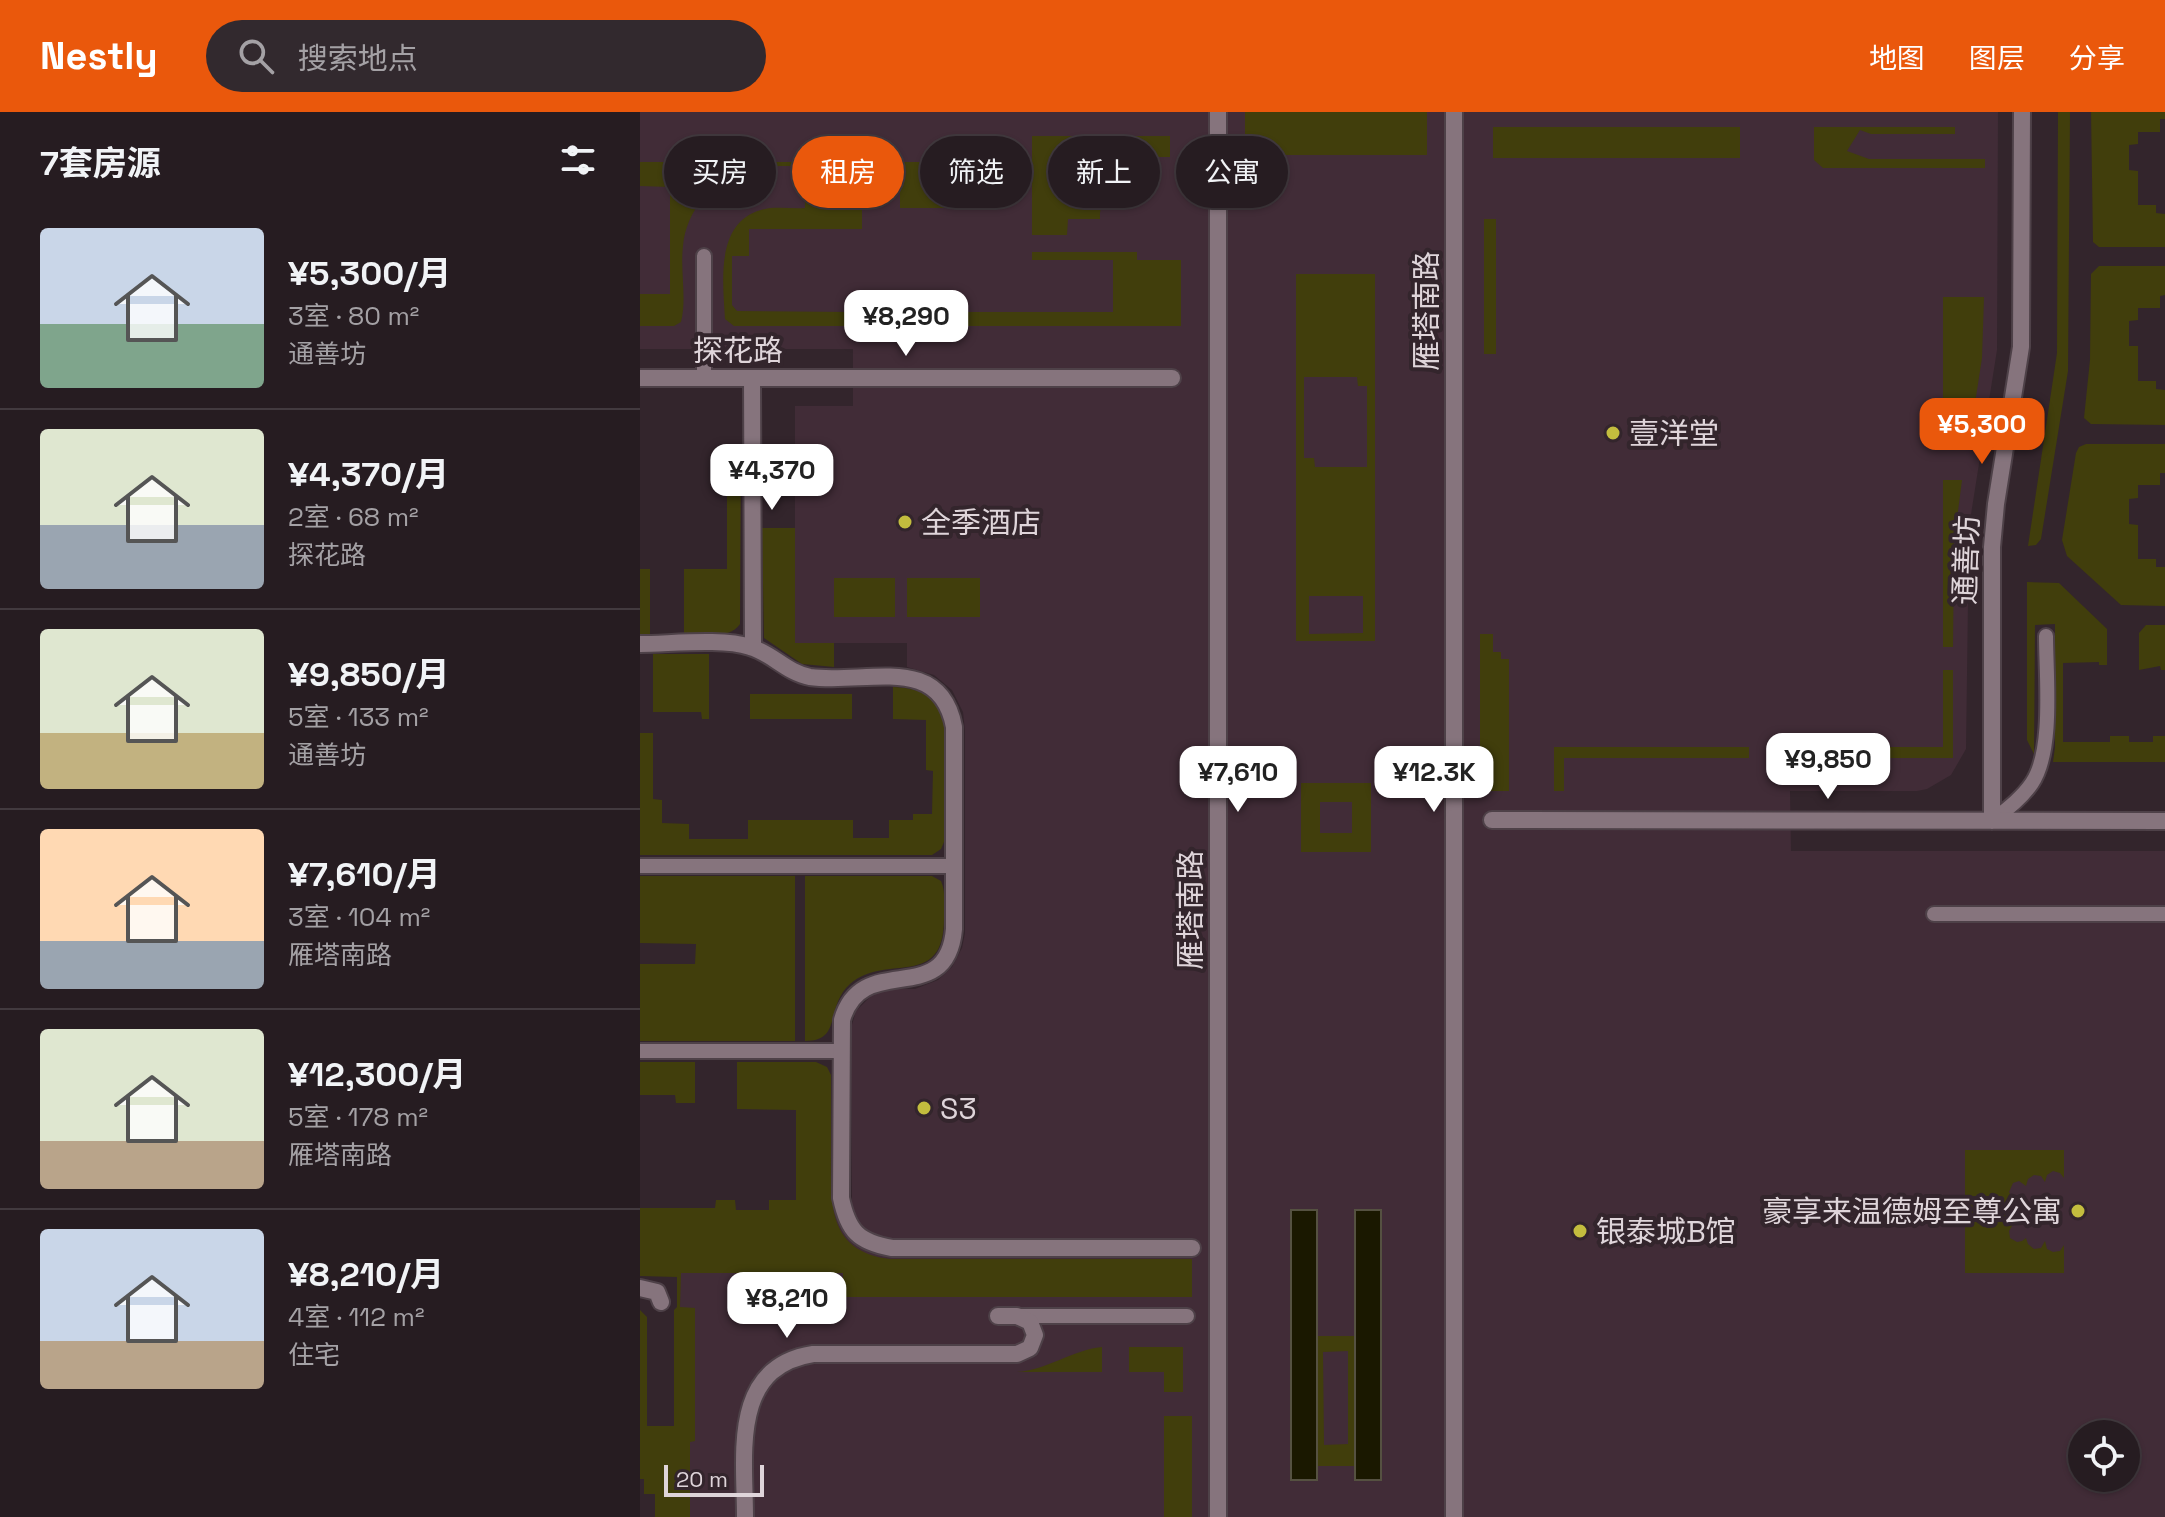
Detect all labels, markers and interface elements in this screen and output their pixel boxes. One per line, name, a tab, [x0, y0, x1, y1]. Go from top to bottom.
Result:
search box	[206, 20, 766, 92]
text: Nestly	[40, 32, 158, 80]
icon: search	[234, 34, 278, 78]
text: 搜索地点	[298, 39, 418, 78]
text: 地图	[1869, 40, 1925, 76]
text: 图层	[1969, 40, 2025, 76]
text: 分享	[2069, 40, 2125, 76]
chip: 买房	[664, 136, 776, 208]
chip: 租房	[792, 136, 904, 208]
chip: 筛选	[920, 136, 1032, 208]
chip: 新上	[1048, 136, 1160, 208]
chip: 公寓	[1176, 136, 1288, 208]
icon: filters	[556, 138, 600, 182]
text: 7套房源	[40, 142, 161, 185]
street label: 雁塔南路	[1407, 251, 1446, 371]
text: ¥5,300/月	[288, 252, 451, 295]
icon: home	[104, 260, 200, 356]
pin: ¥8,290	[841, 290, 971, 358]
text: 3室 · 80 m²	[288, 299, 419, 333]
text: ¥8,290	[862, 299, 950, 333]
street label: 探花路	[693, 331, 783, 370]
text: 通善坊	[288, 337, 366, 371]
pin: ¥5,300	[1917, 398, 2047, 466]
text: ¥5,300	[1938, 407, 2026, 441]
place label: 壹洋堂	[1629, 414, 1719, 453]
marker: 壹洋堂	[1604, 424, 1622, 442]
pin: ¥4,370	[707, 444, 837, 512]
text: ¥4,370/月	[288, 453, 449, 496]
text: ¥4,370	[728, 453, 816, 487]
icon: home	[104, 461, 200, 557]
text: 2室 · 68 m²	[288, 500, 419, 534]
place label: 全季酒店	[921, 503, 1041, 542]
marker: 全季酒店	[896, 513, 914, 531]
street label: 通善坊	[1945, 514, 1987, 606]
text: 探花路	[288, 538, 366, 572]
text: ¥9,850/月	[288, 653, 450, 696]
icon: home	[104, 661, 200, 757]
text: 5室 · 133 m²	[288, 700, 429, 734]
pin: ¥9,850	[1763, 733, 1893, 801]
text: 通善坊	[288, 738, 366, 772]
text: ¥9,850	[1784, 742, 1872, 776]
pin: ¥7,610	[1173, 746, 1303, 814]
pin: ¥12.3K	[1369, 746, 1499, 814]
text: ¥7,610	[1198, 755, 1278, 789]
text: ¥12.3K	[1392, 755, 1476, 789]
street label: 雁塔南路	[1171, 850, 1210, 970]
text: ¥7,610/月	[288, 853, 441, 896]
icon: home	[104, 861, 200, 957]
text: 3室 · 104 m²	[288, 900, 430, 934]
text: 雁塔南路	[288, 938, 392, 972]
text: ¥12,300/月	[288, 1053, 467, 1096]
icon: home	[104, 1061, 200, 1157]
place label: S3	[940, 1089, 977, 1128]
marker: S3	[915, 1099, 933, 1117]
text: 5室 · 178 m²	[288, 1100, 428, 1134]
text: 雁塔南路	[288, 1138, 392, 1172]
place label: 豪享来温德姆至尊公寓	[1762, 1192, 2062, 1231]
marker: 豪享来温德姆至尊公寓	[2069, 1202, 2087, 1220]
place label: 银泰城B馆	[1596, 1212, 1736, 1251]
marker: 银泰城B馆	[1571, 1222, 1589, 1240]
text: ¥8,210/月	[288, 1253, 444, 1296]
icon: home	[104, 1261, 200, 1357]
pin: ¥8,210	[722, 1272, 852, 1340]
text: ¥8,210	[745, 1281, 829, 1315]
text: 4室 · 112 m²	[288, 1300, 424, 1334]
text: 住宅	[288, 1338, 340, 1372]
map controls	[2068, 1420, 2140, 1492]
button: locate	[2068, 1420, 2140, 1492]
scale bar	[664, 1461, 764, 1497]
text: 20 m	[676, 1465, 728, 1493]

